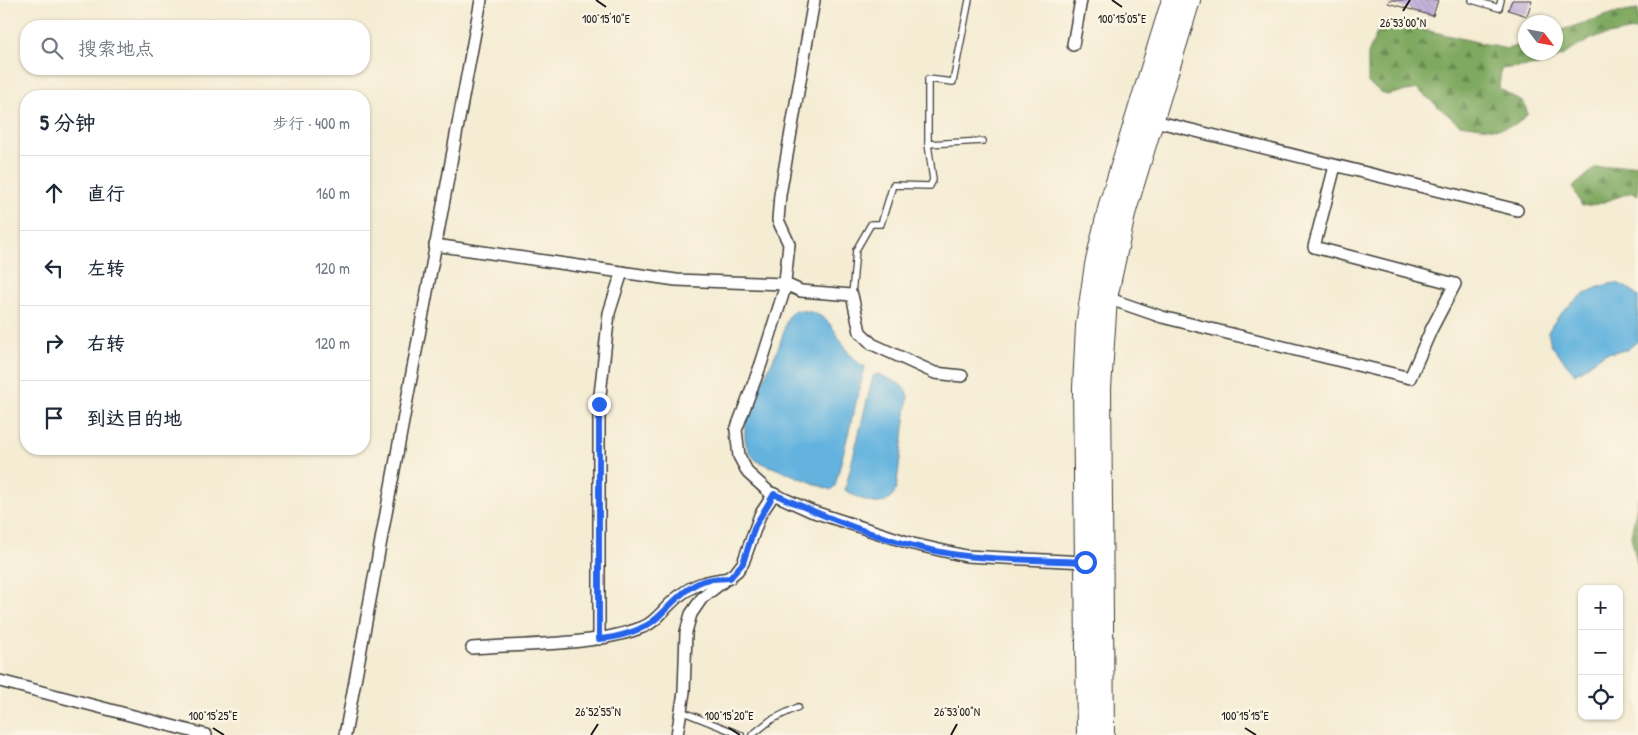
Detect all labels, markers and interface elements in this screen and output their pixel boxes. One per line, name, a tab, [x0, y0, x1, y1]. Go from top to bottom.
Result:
text: 100°15'10"E	[582, 10, 631, 27]
text: 100°15'05"E	[1098, 10, 1147, 27]
text: 26°53'00"N	[1380, 14, 1426, 31]
north arrow	[1518, 15, 1563, 60]
search box	[20, 20, 370, 75]
icon: search	[38, 34, 66, 62]
text: 搜索地点	[78, 35, 154, 61]
text: 5 分钟	[40, 108, 96, 137]
text: 步行 · 400 m	[273, 112, 350, 134]
icon: ahead	[40, 179, 68, 207]
text: 直行	[87, 180, 125, 206]
text: 160 m	[316, 182, 350, 204]
icon: left	[40, 254, 68, 282]
text: 左转	[87, 255, 125, 281]
text: 120 m	[315, 257, 350, 279]
icon: right	[40, 329, 68, 357]
text: 右转	[87, 330, 125, 356]
text: 120 m	[315, 332, 350, 354]
route end	[588, 393, 611, 416]
icon: arrive	[40, 404, 68, 432]
text: 到达目的地	[87, 405, 182, 431]
route start	[1074, 551, 1097, 574]
map controls	[1578, 585, 1623, 720]
button: +	[1578, 585, 1623, 630]
button: −	[1578, 630, 1623, 675]
button: locate	[1578, 675, 1623, 720]
text: 26°52'55"N	[575, 703, 621, 720]
text: 26°53'00"N	[934, 703, 980, 720]
text: 100°15'25"E	[189, 707, 238, 724]
text: 100°15'20"E	[704, 707, 754, 724]
text: 100°15'15"E	[1221, 707, 1270, 724]

